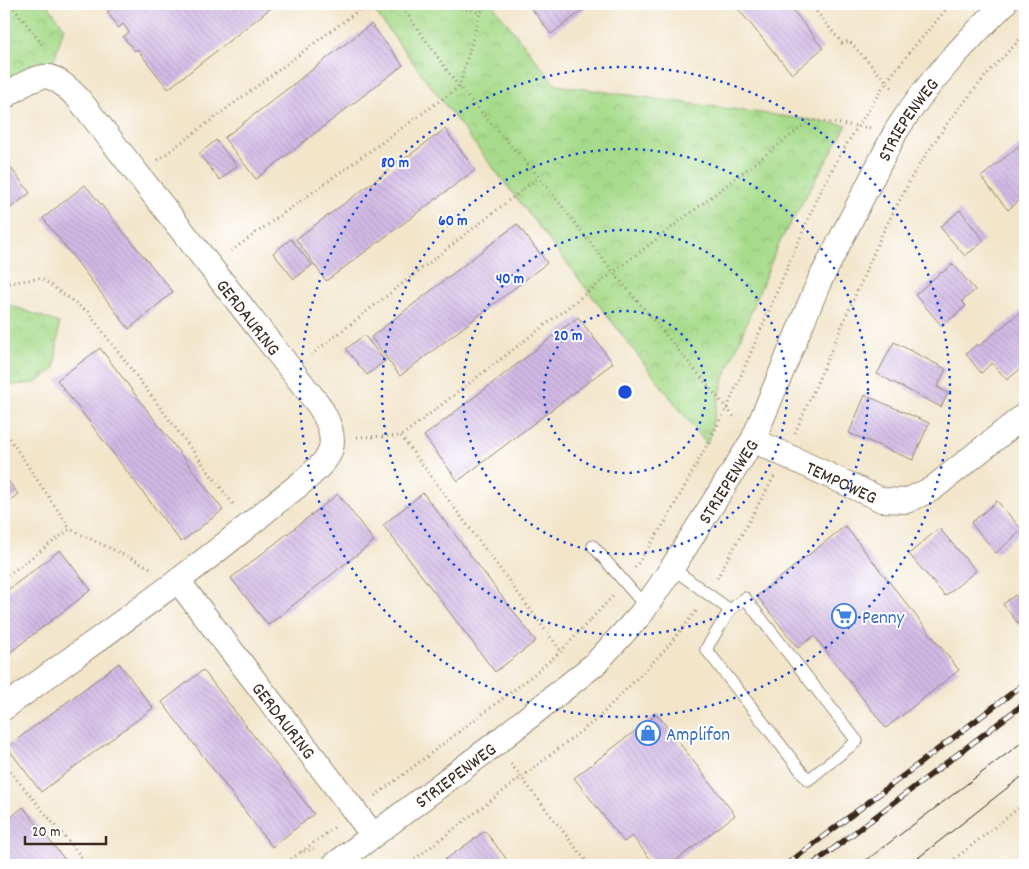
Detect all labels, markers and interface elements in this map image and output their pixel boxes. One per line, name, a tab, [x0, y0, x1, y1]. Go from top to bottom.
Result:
street label: STRIEPENWEG	[873, 73, 947, 167]
text: 80 m	[381, 153, 409, 175]
text: 60 m	[438, 211, 468, 233]
text: 40 m	[496, 269, 524, 291]
street label: GERDAURING	[208, 274, 285, 363]
text: 20 m	[554, 326, 582, 348]
centre of rings	[616, 383, 634, 401]
street label: STRIEPENWEG	[693, 435, 767, 530]
street label: TEMPOWEG	[800, 456, 881, 513]
supermarket icon: Penny	[831, 603, 857, 629]
place label: Penny	[862, 606, 905, 633]
street label: GERDAURING	[243, 678, 320, 766]
shop icon: Amplifon	[635, 720, 661, 746]
place label: Amplifon	[666, 723, 730, 750]
street label: STRIEPENWEG	[410, 738, 503, 817]
scale bar	[25, 814, 106, 846]
text: 20 m	[32, 822, 60, 844]

